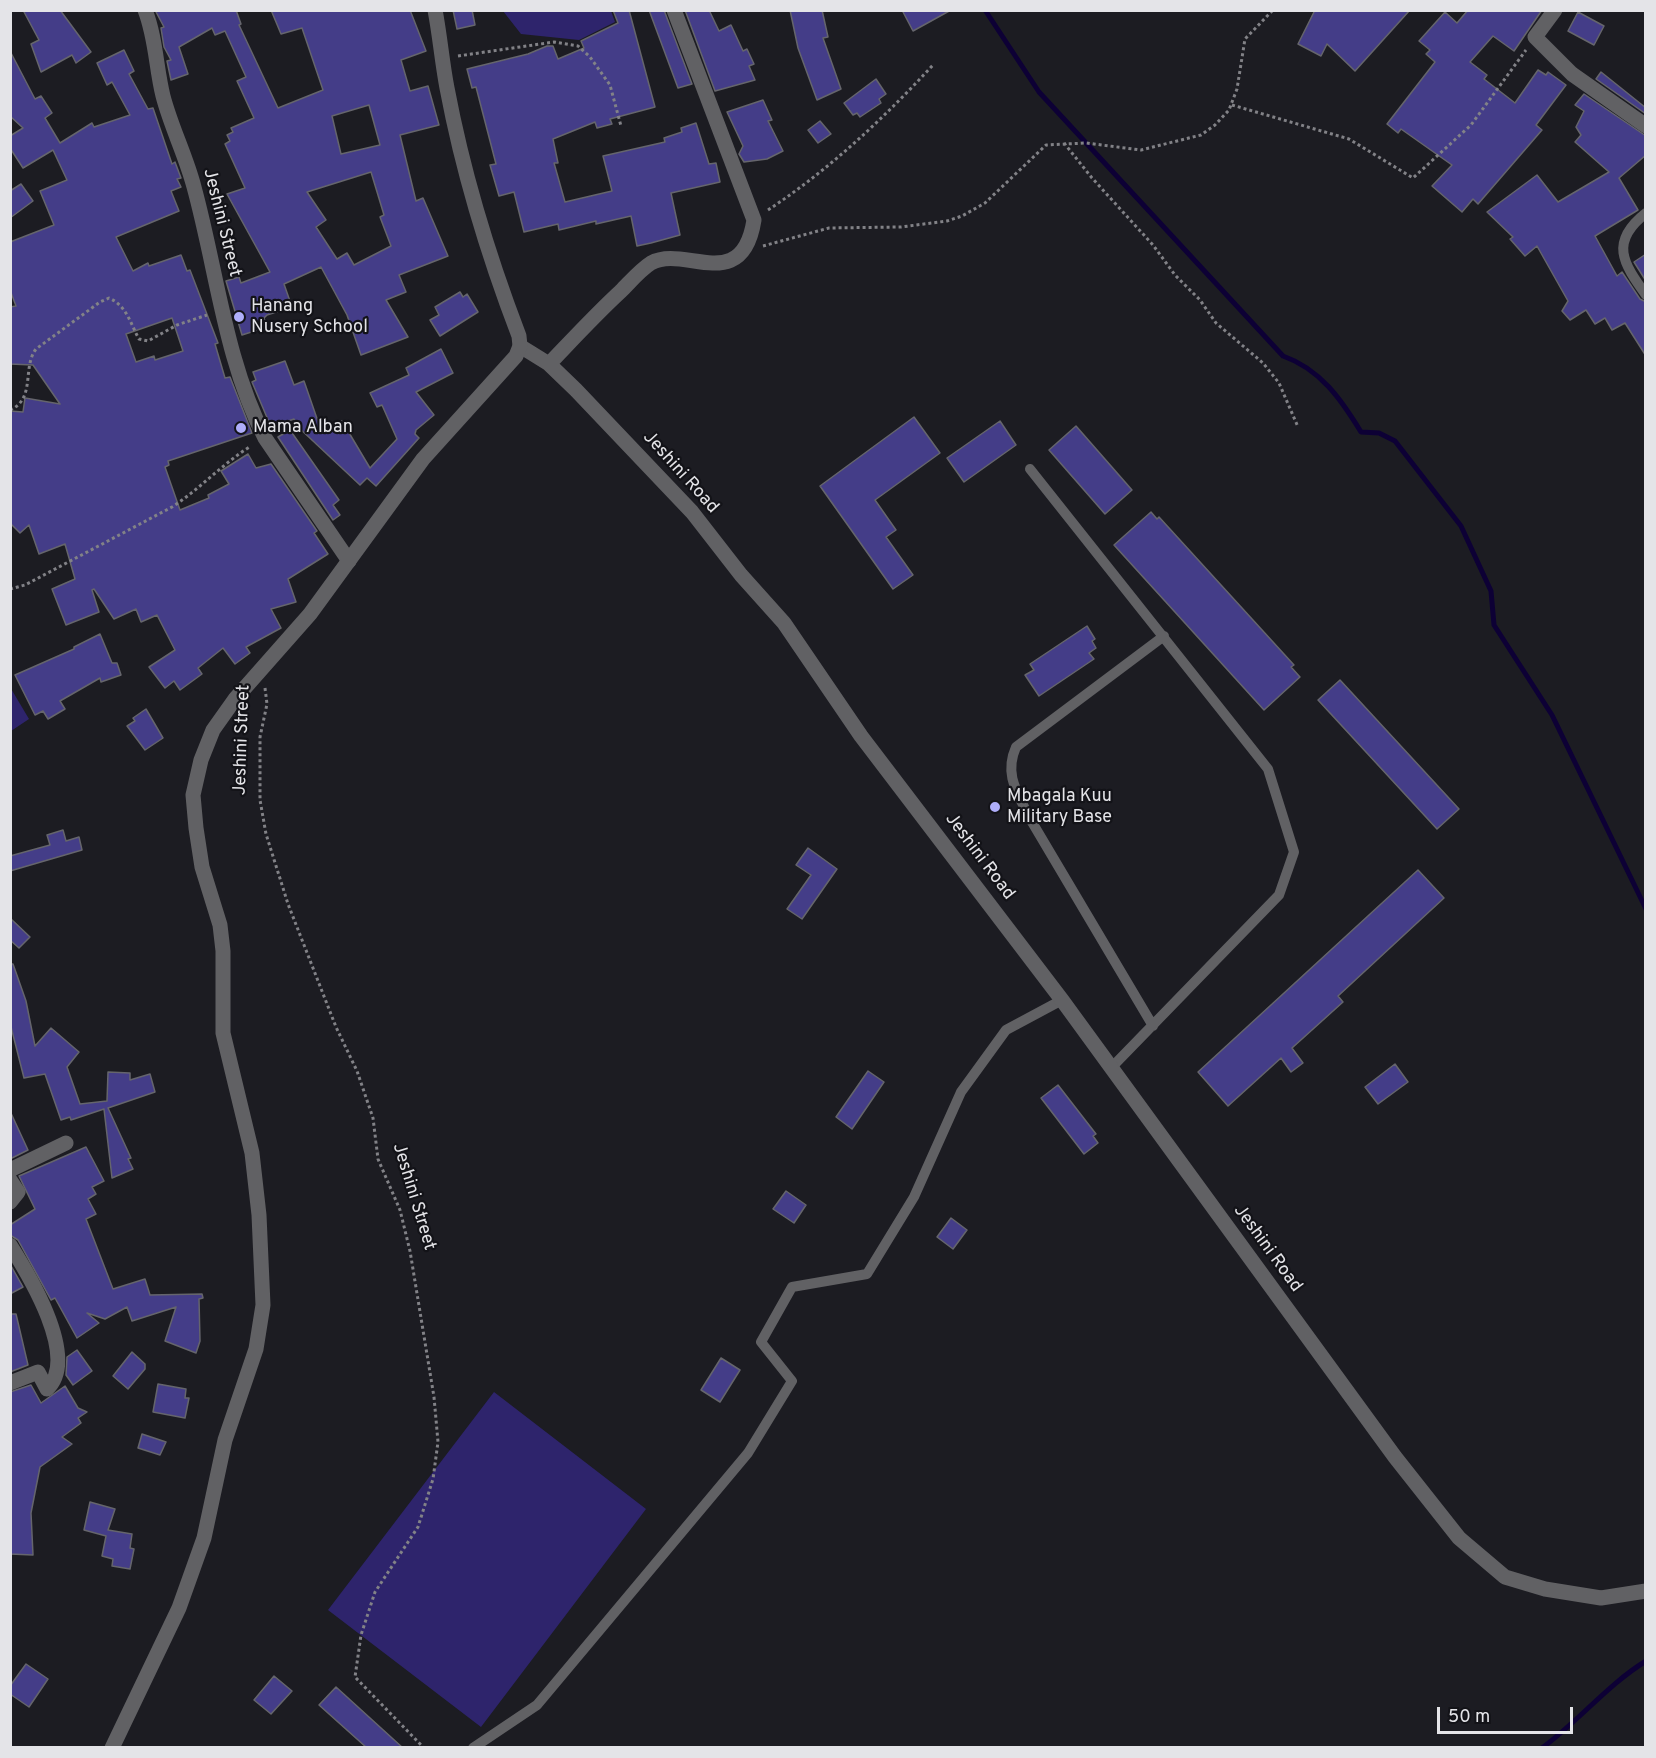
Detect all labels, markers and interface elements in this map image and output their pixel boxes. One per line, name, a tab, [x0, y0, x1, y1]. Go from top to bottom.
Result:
street label: Jeshini Street	[197, 167, 245, 279]
place label: Hanang Nusery School	[251, 296, 368, 338]
marker: Hanang Nusery School	[232, 310, 246, 324]
place label: Mama Alban	[253, 417, 353, 439]
marker: Mama Alban	[234, 421, 248, 435]
street label: Jeshini Road	[637, 427, 723, 519]
street label: Jeshini Street	[230, 684, 256, 796]
place label: Mbagala Kuu Military Base	[1007, 786, 1112, 828]
marker: Mbagala Kuu Military Base	[988, 800, 1002, 814]
street label: Jeshini Road	[939, 809, 1019, 905]
street label: Jeshini Street	[386, 1141, 440, 1253]
street label: Jeshini Road	[1228, 1201, 1306, 1297]
scale bar	[1440, 1695, 1576, 1733]
text: 50 m	[1448, 1706, 1490, 1729]

